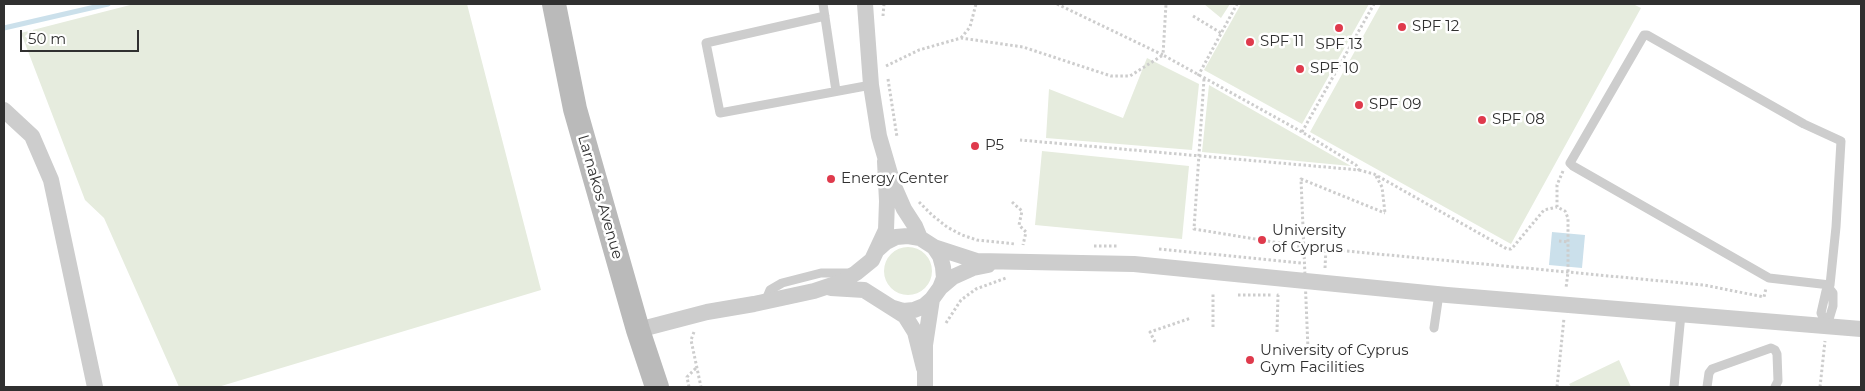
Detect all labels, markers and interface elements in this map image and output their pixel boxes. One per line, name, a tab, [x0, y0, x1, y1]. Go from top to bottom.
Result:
place label: SPF 12	[1412, 18, 1459, 36]
scale bar	[22, 20, 141, 52]
marker: SPF 12	[1396, 21, 1408, 33]
marker: SPF 13	[1333, 22, 1345, 34]
text: 50 m	[28, 29, 66, 48]
place label: SPF 11	[1260, 33, 1304, 51]
marker: SPF 11	[1244, 36, 1256, 48]
place label: SPF 13	[1315, 36, 1363, 54]
place label: SPF 10	[1310, 60, 1359, 78]
marker: SPF 10	[1294, 63, 1306, 75]
place label: SPF 09	[1369, 96, 1421, 114]
marker: SPF 09	[1353, 99, 1365, 111]
place label: SPF 08	[1492, 111, 1545, 129]
marker: SPF 08	[1476, 114, 1488, 126]
street label: Larnakos Avenue	[574, 133, 626, 261]
place label: P5	[985, 137, 1004, 155]
marker: P5	[969, 140, 981, 152]
place label: Energy Center	[841, 170, 949, 188]
marker: Energy Center	[825, 173, 837, 185]
place label: University of Cyprus	[1272, 222, 1346, 257]
marker: University of Cyprus	[1256, 234, 1268, 246]
place label: University of Cyprus Gym Facilities	[1260, 342, 1409, 377]
marker: University of Cyprus Gym Facilities	[1244, 354, 1256, 366]

